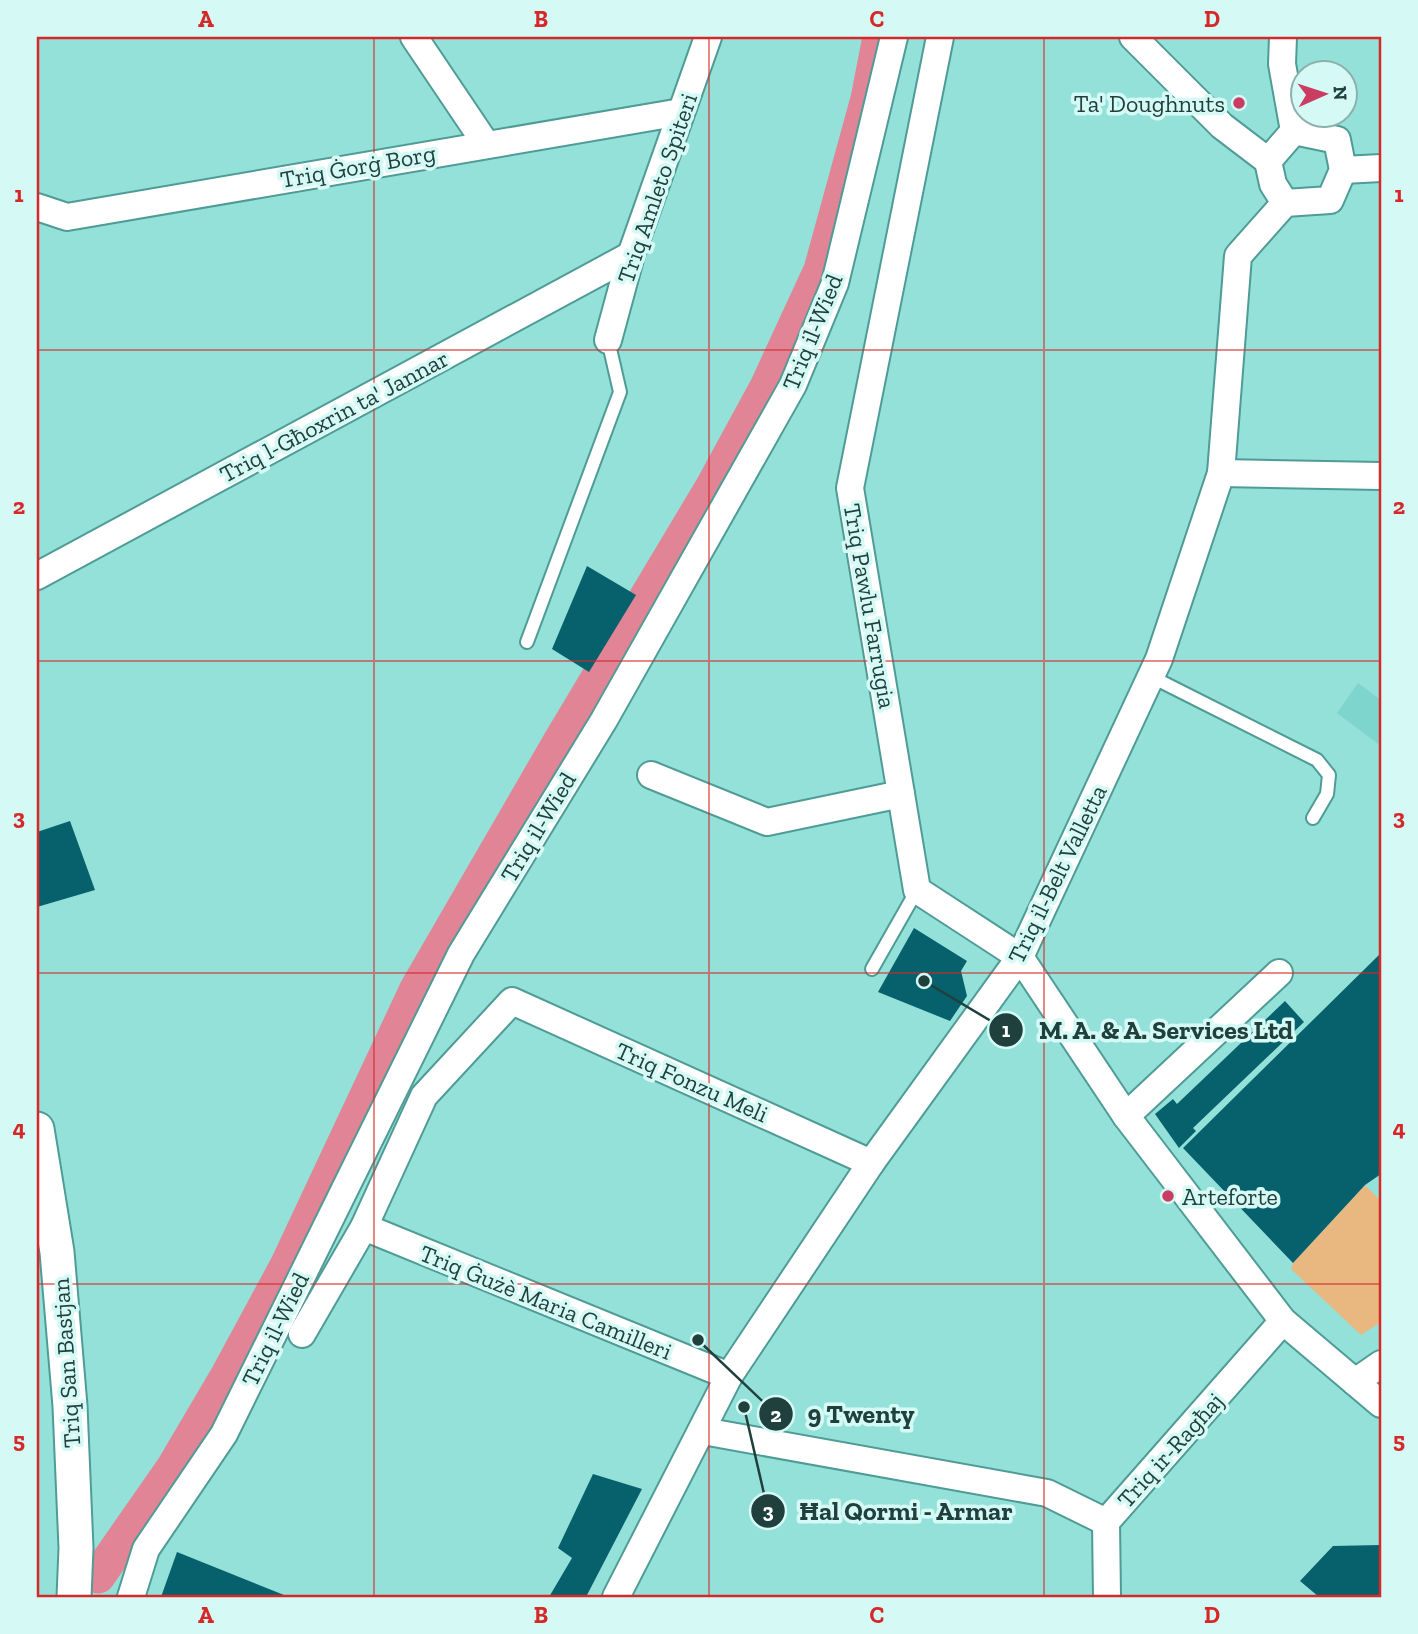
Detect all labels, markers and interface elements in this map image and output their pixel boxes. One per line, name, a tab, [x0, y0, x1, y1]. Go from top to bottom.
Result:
text: A	[198, 5, 214, 33]
text: B	[534, 5, 548, 33]
text: C	[870, 5, 884, 33]
text: D	[1204, 5, 1220, 33]
north arrow	[1288, 60, 1358, 130]
text: N	[1329, 85, 1352, 101]
street label: Triq Amleto Spiteri	[611, 89, 703, 287]
place label: Ta' Doughnuts	[1074, 89, 1225, 118]
marker: Ta' Doughnuts	[1231, 95, 1247, 111]
street label: Triq Ġorġ Borg	[278, 138, 438, 194]
text: 1	[14, 180, 24, 208]
text: 1	[1394, 180, 1404, 208]
street label: Triq il-Wied	[776, 270, 848, 394]
street label: Triq l-Għoxrin ta' Jannar	[215, 343, 453, 489]
text: 2	[13, 492, 25, 520]
text: 2	[1393, 492, 1405, 520]
street label: Triq Pawlu Farrugia	[838, 501, 902, 711]
street label: Triq il-Wied	[494, 767, 582, 887]
street label: Triq il-Belt Valletta	[1001, 780, 1113, 968]
text: 3	[13, 803, 25, 831]
text: 3	[1393, 803, 1405, 831]
callout: M. A. & A. Services Ltd	[989, 1007, 1307, 1054]
text: M. A. & A. Services Ltd	[1039, 1014, 1293, 1046]
text: 1	[1002, 1017, 1011, 1042]
street label: Triq Fonzu Meli	[611, 1035, 773, 1129]
text: 4	[12, 1114, 26, 1142]
text: 4	[1392, 1114, 1406, 1142]
place label: Arteforte	[1182, 1182, 1278, 1211]
marker: Arteforte	[1160, 1188, 1176, 1204]
street label: Triq Ġużè Maria Camilleri	[416, 1238, 677, 1366]
street label: Triq il-Wied	[235, 1267, 315, 1391]
street label: Triq San Bastjan	[46, 1277, 86, 1449]
street label: Triq ir-Ragħaj	[1111, 1386, 1229, 1514]
callout: 9 Twenty	[758, 1391, 928, 1438]
text: 9 Twenty	[807, 1398, 915, 1430]
text: 2	[770, 1402, 782, 1427]
text: 5	[13, 1426, 25, 1454]
text: 5	[1393, 1426, 1405, 1454]
callout: Ħal Qormi - Armar	[750, 1487, 1027, 1534]
text: Ħal Qormi - Armar	[799, 1495, 1013, 1527]
text: 3	[762, 1498, 774, 1523]
text: A	[198, 1601, 214, 1629]
text: B	[534, 1601, 548, 1629]
text: C	[870, 1601, 884, 1629]
text: D	[1204, 1601, 1220, 1629]

